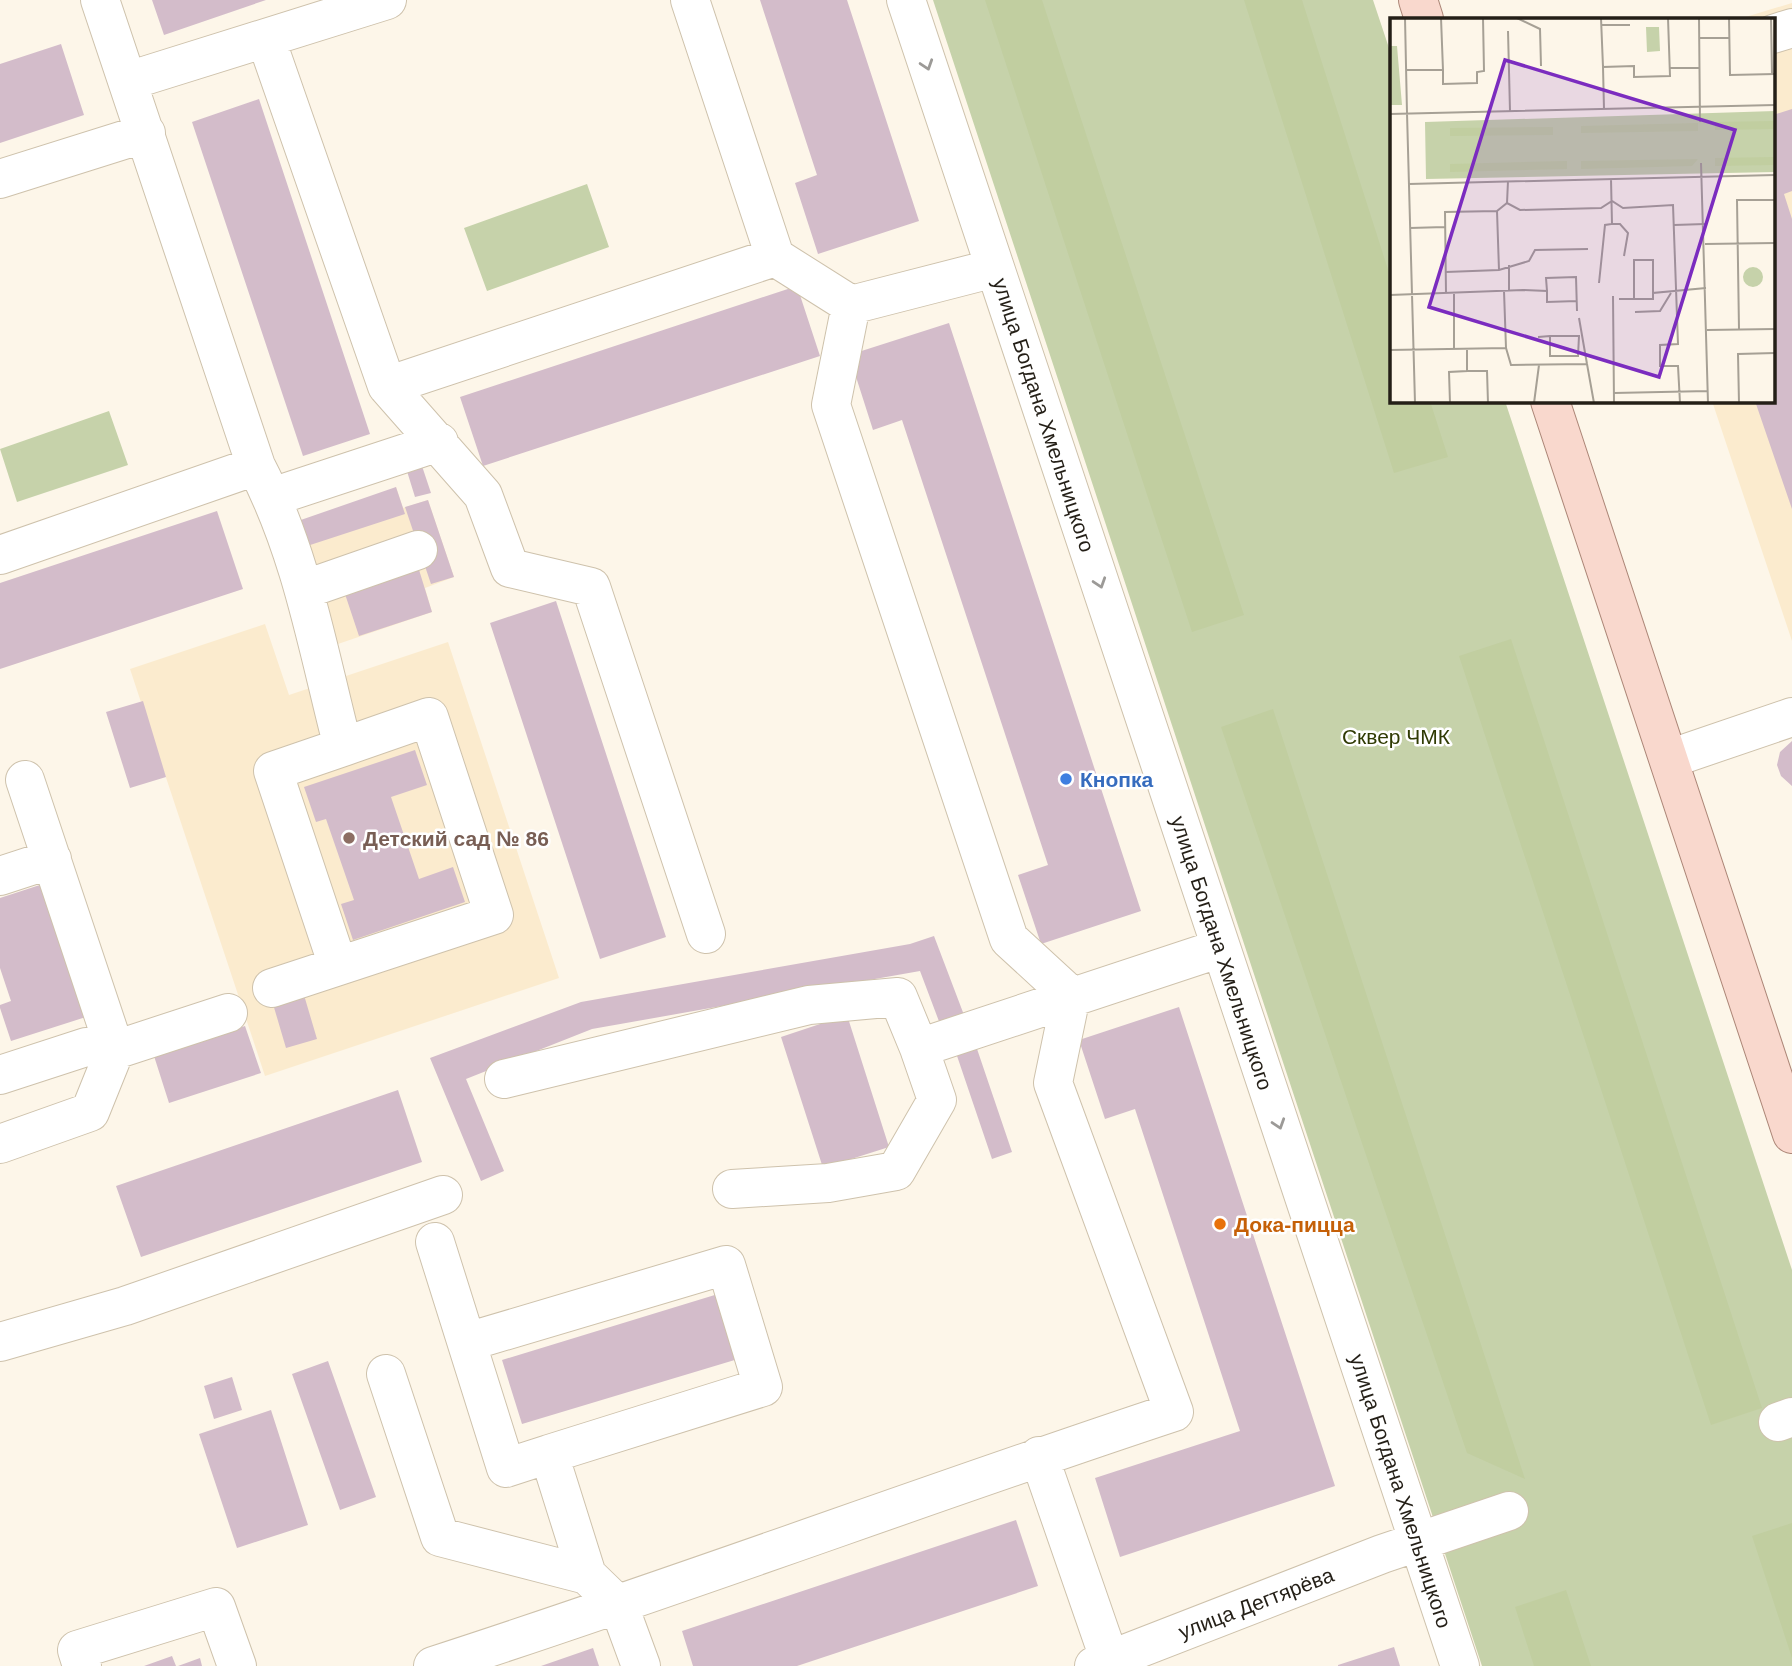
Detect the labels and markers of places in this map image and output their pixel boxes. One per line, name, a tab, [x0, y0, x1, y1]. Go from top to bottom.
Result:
place label: Кнопка	[1080, 768, 1154, 791]
marker: Кнопка	[1058, 771, 1074, 787]
place label: Детский сад № 86	[363, 827, 549, 850]
marker: Детский сад № 86	[341, 830, 357, 846]
place label: Дока-пицца	[1234, 1213, 1355, 1236]
marker: Дока-пицца	[1212, 1216, 1228, 1232]

